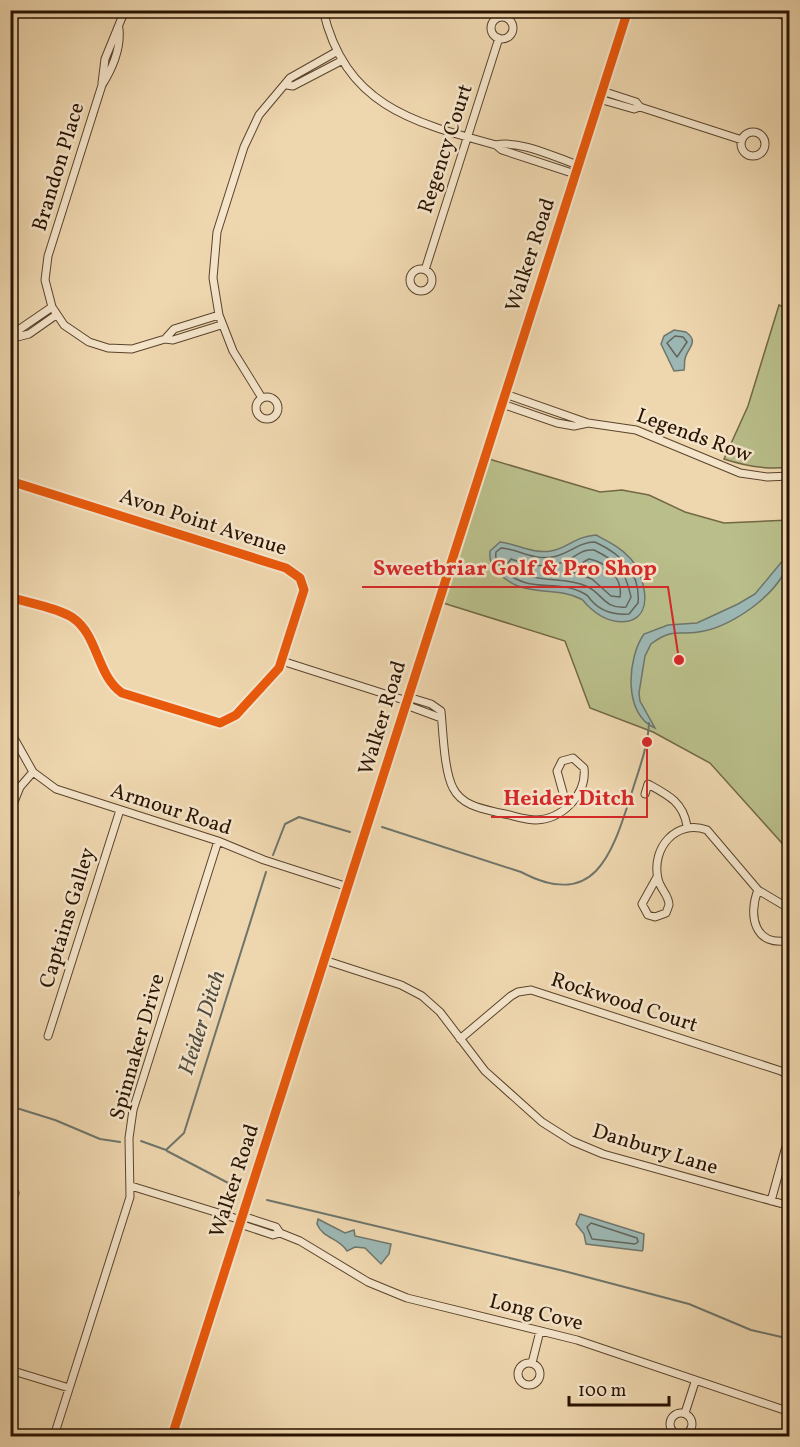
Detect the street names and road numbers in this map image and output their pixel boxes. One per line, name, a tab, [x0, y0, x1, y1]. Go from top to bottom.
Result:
street label: Regency Court	[411, 81, 481, 217]
street label: Brandon Place	[26, 99, 92, 235]
street label: Walker Road	[499, 194, 563, 316]
street label: Legends Row	[632, 402, 756, 470]
street label: Avon Point Avenue	[116, 482, 290, 564]
street label: Walker Road	[352, 657, 414, 779]
street label: Armour Road	[107, 777, 235, 843]
street label: Captains Galley	[33, 844, 103, 992]
street label: Rockwood Court	[547, 966, 701, 1040]
street label: Spinnaker Drive	[103, 970, 173, 1123]
street label: Danbury Lane	[589, 1117, 721, 1183]
street label: Walker Road	[203, 1120, 267, 1242]
street label: Long Cove	[486, 1287, 586, 1339]

